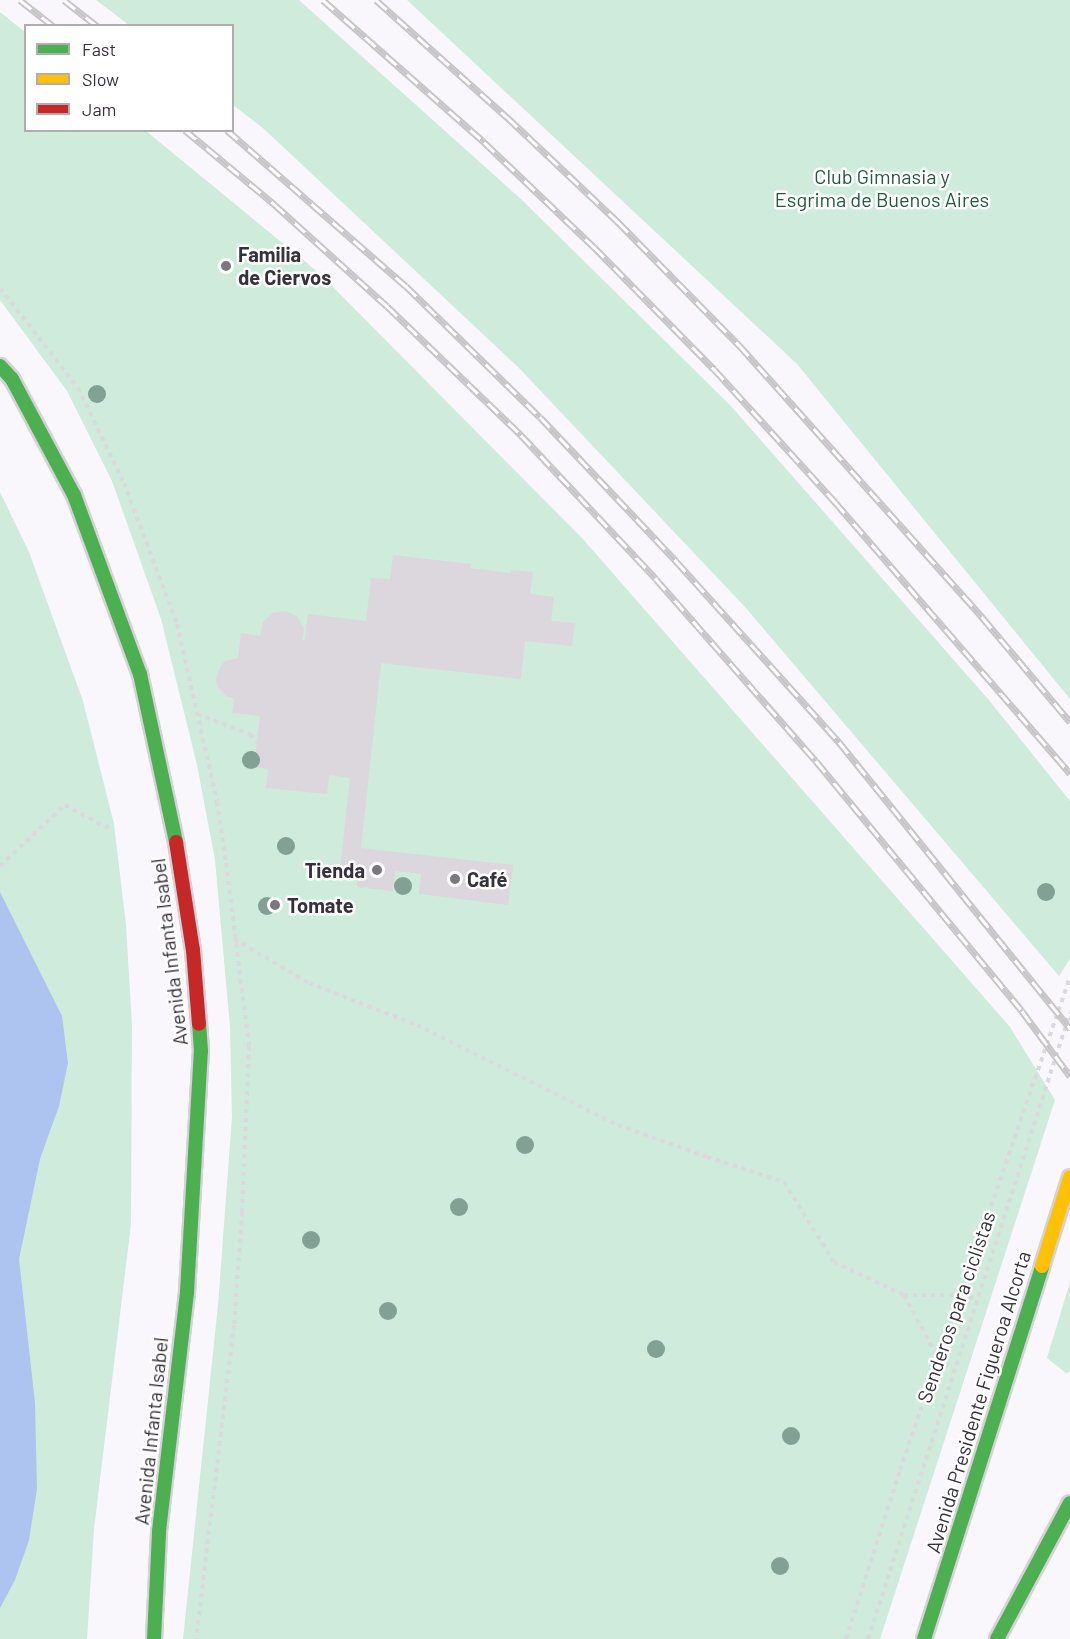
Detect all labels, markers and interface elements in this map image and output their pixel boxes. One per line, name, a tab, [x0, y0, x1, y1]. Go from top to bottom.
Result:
legend	[24, 24, 234, 132]
text: Fast	[82, 38, 116, 60]
text: Slow	[82, 68, 119, 90]
text: Jam	[82, 98, 116, 120]
park label: Club Gimnasia y Esgrima de Buenos Aires	[775, 164, 989, 211]
place label: Familia de Ciervos	[238, 243, 331, 290]
marker: Familia de Ciervos	[219, 259, 233, 273]
street label: Avenida Infanta Isabel	[146, 857, 192, 1047]
place label: Tienda	[305, 858, 365, 882]
marker: Tienda	[370, 863, 384, 877]
place label: Café	[467, 867, 507, 891]
marker: Café	[448, 872, 462, 886]
place label: Tomate	[287, 893, 354, 917]
marker: Tomate	[268, 898, 282, 912]
street label: Senderos para ciclistas	[912, 1208, 1000, 1406]
street label: Avenida Presidente Figueroa Alcorta	[921, 1248, 1035, 1556]
street label: Avenida Infanta Isabel	[129, 1336, 173, 1526]

